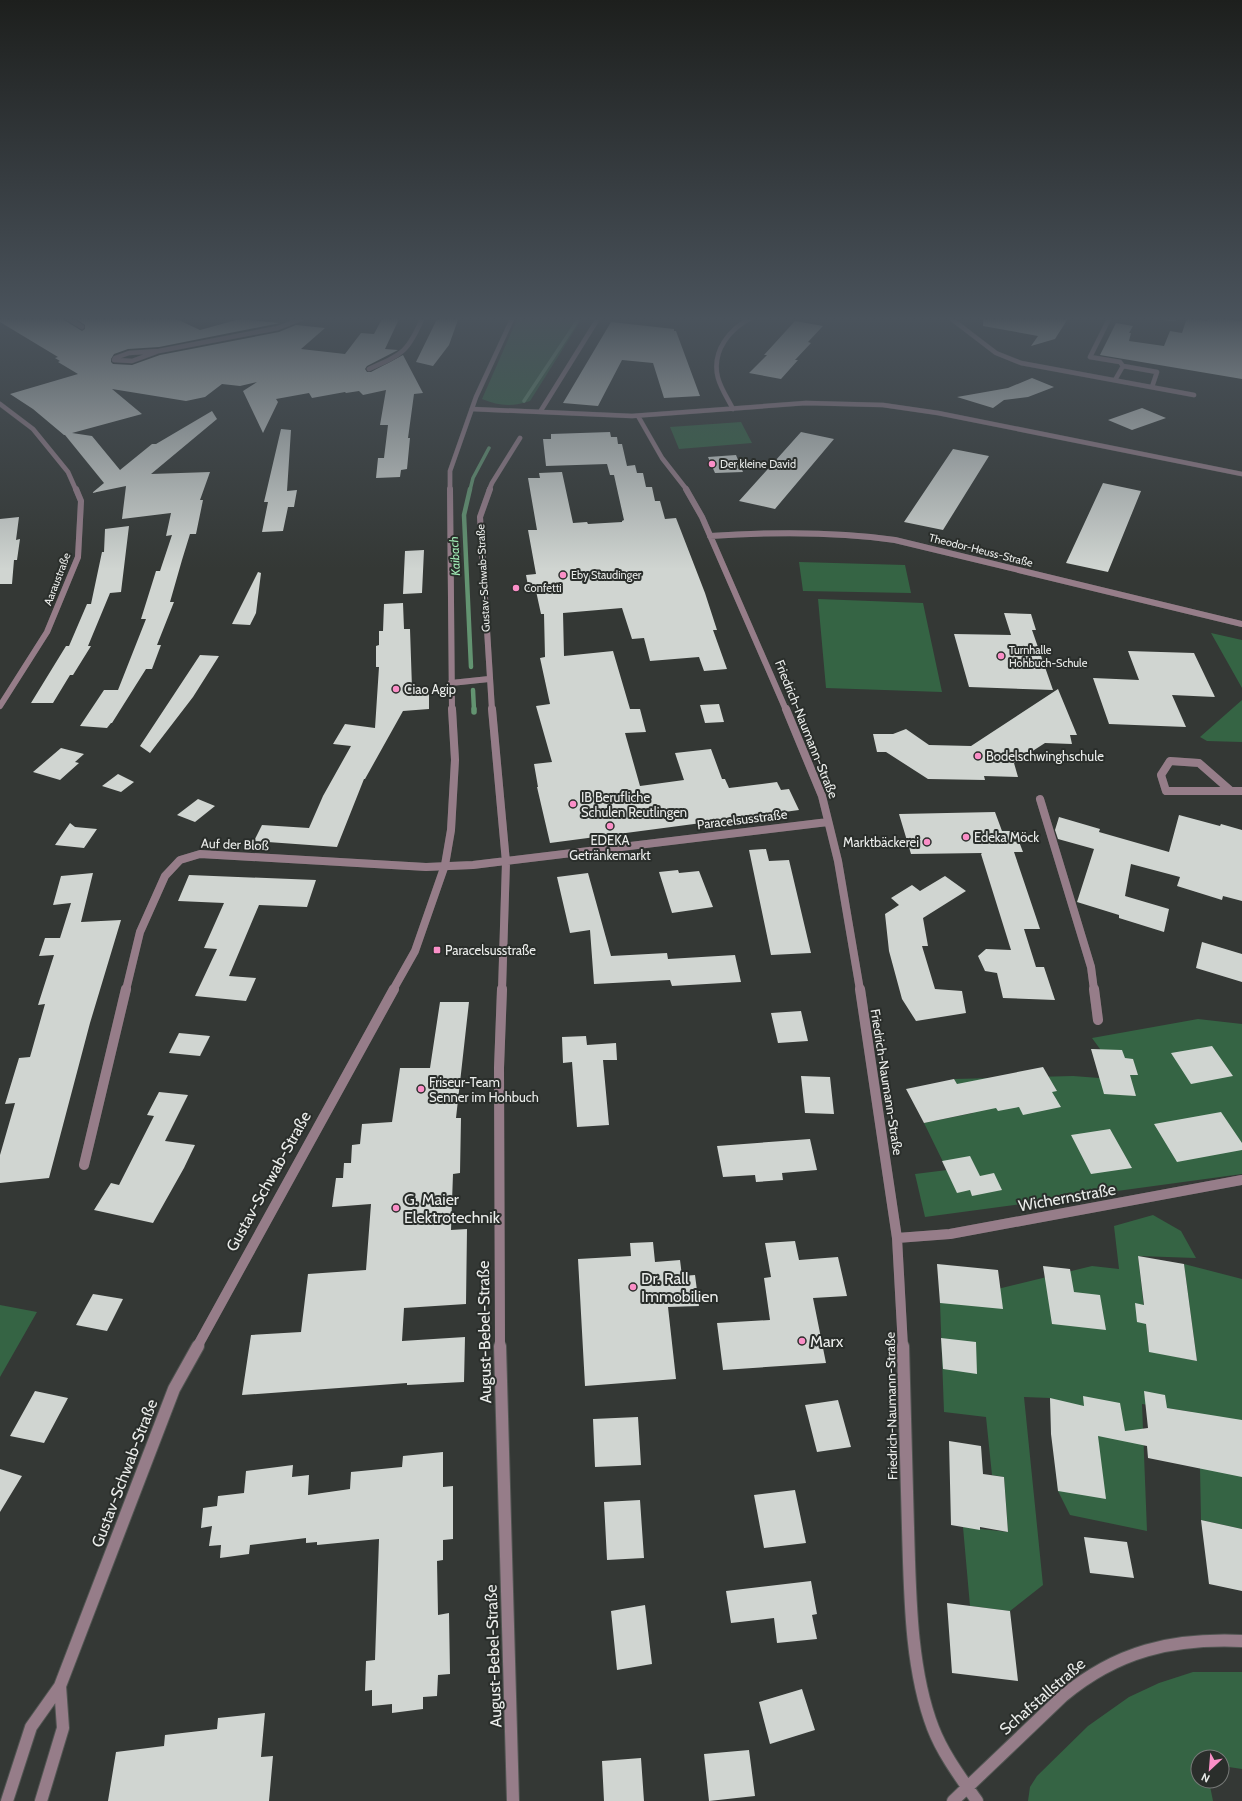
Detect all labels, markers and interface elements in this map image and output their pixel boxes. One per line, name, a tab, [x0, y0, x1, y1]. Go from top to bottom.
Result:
place label: Der kleine David	[720, 457, 796, 471]
marker: Der kleine David	[707, 459, 717, 469]
street label: Gustav-Schwab-Straße	[473, 523, 493, 632]
street label: Theodor-Heuss-Straße	[928, 530, 1035, 570]
water label: Kaibach	[446, 536, 463, 576]
street label: Aaraustraße	[41, 550, 74, 607]
place label: Eby Staudinger	[571, 568, 642, 582]
marker: Eby Staudinger	[558, 570, 568, 580]
place label: Confetti	[524, 581, 562, 595]
marker: Confetti	[511, 583, 521, 593]
place label: Turnhalle Hohbuch-Schule	[1009, 643, 1088, 670]
marker: Turnhalle Hohbuch-Schule	[996, 651, 1006, 661]
street label: Friedrich-Naumann-Straße	[772, 657, 842, 801]
place label: Ciao Agip	[404, 681, 456, 697]
marker: Ciao Agip	[391, 684, 401, 694]
place label: Bodelschwinghschule	[986, 748, 1104, 764]
marker: Bodelschwinghschule	[973, 751, 983, 761]
place label: IB Berufliche Schulen Reutlingen	[581, 789, 687, 820]
marker: IB Berufliche Schulen Reutlingen	[568, 799, 578, 809]
street label: Paracelsusstraße	[696, 805, 788, 832]
marker: EDEKA Getränkemarkt	[605, 821, 615, 831]
place label: Edeka Möck	[974, 829, 1039, 845]
place label: EDEKA Getränkemarkt	[569, 832, 651, 863]
marker: Edeka Möck	[961, 832, 971, 842]
place label: Marktbäckerei	[843, 834, 919, 850]
street label: Auf der Bloß	[201, 835, 270, 853]
marker: Marktbäckerei	[922, 837, 932, 847]
place label: Paracelsusstraße	[445, 942, 536, 958]
marker: Paracelsusstraße	[432, 945, 442, 955]
street label: Friedrich-Naumann-Straße	[868, 1008, 907, 1157]
place label: Friseur-Team Senner im Hohbuch	[429, 1074, 539, 1105]
marker: Friseur-Team Senner im Hohbuch	[416, 1084, 426, 1094]
street label: Gustav-Schwab-Straße	[222, 1108, 315, 1255]
street label: Wichernstraße	[1017, 1180, 1117, 1215]
place label: G. Maier Elektrotechnik	[404, 1190, 501, 1227]
marker: G. Maier Elektrotechnik	[391, 1203, 401, 1213]
street label: August-Bebel-Straße	[474, 1260, 495, 1404]
place label: Dr. Rall Immobilien	[641, 1269, 718, 1306]
marker: Dr. Rall Immobilien	[628, 1282, 638, 1292]
place label: Marx	[810, 1332, 844, 1351]
street label: Friedrich-Naumann-Straße	[882, 1332, 900, 1480]
marker: Marx	[797, 1336, 807, 1346]
street label: Gustav-Schwab-Straße	[87, 1396, 161, 1550]
street label: August-Bebel-Straße	[482, 1584, 505, 1728]
street label: Schafstallstraße	[996, 1654, 1089, 1739]
north arrow	[1190, 1749, 1230, 1789]
text: N	[1199, 1770, 1212, 1786]

